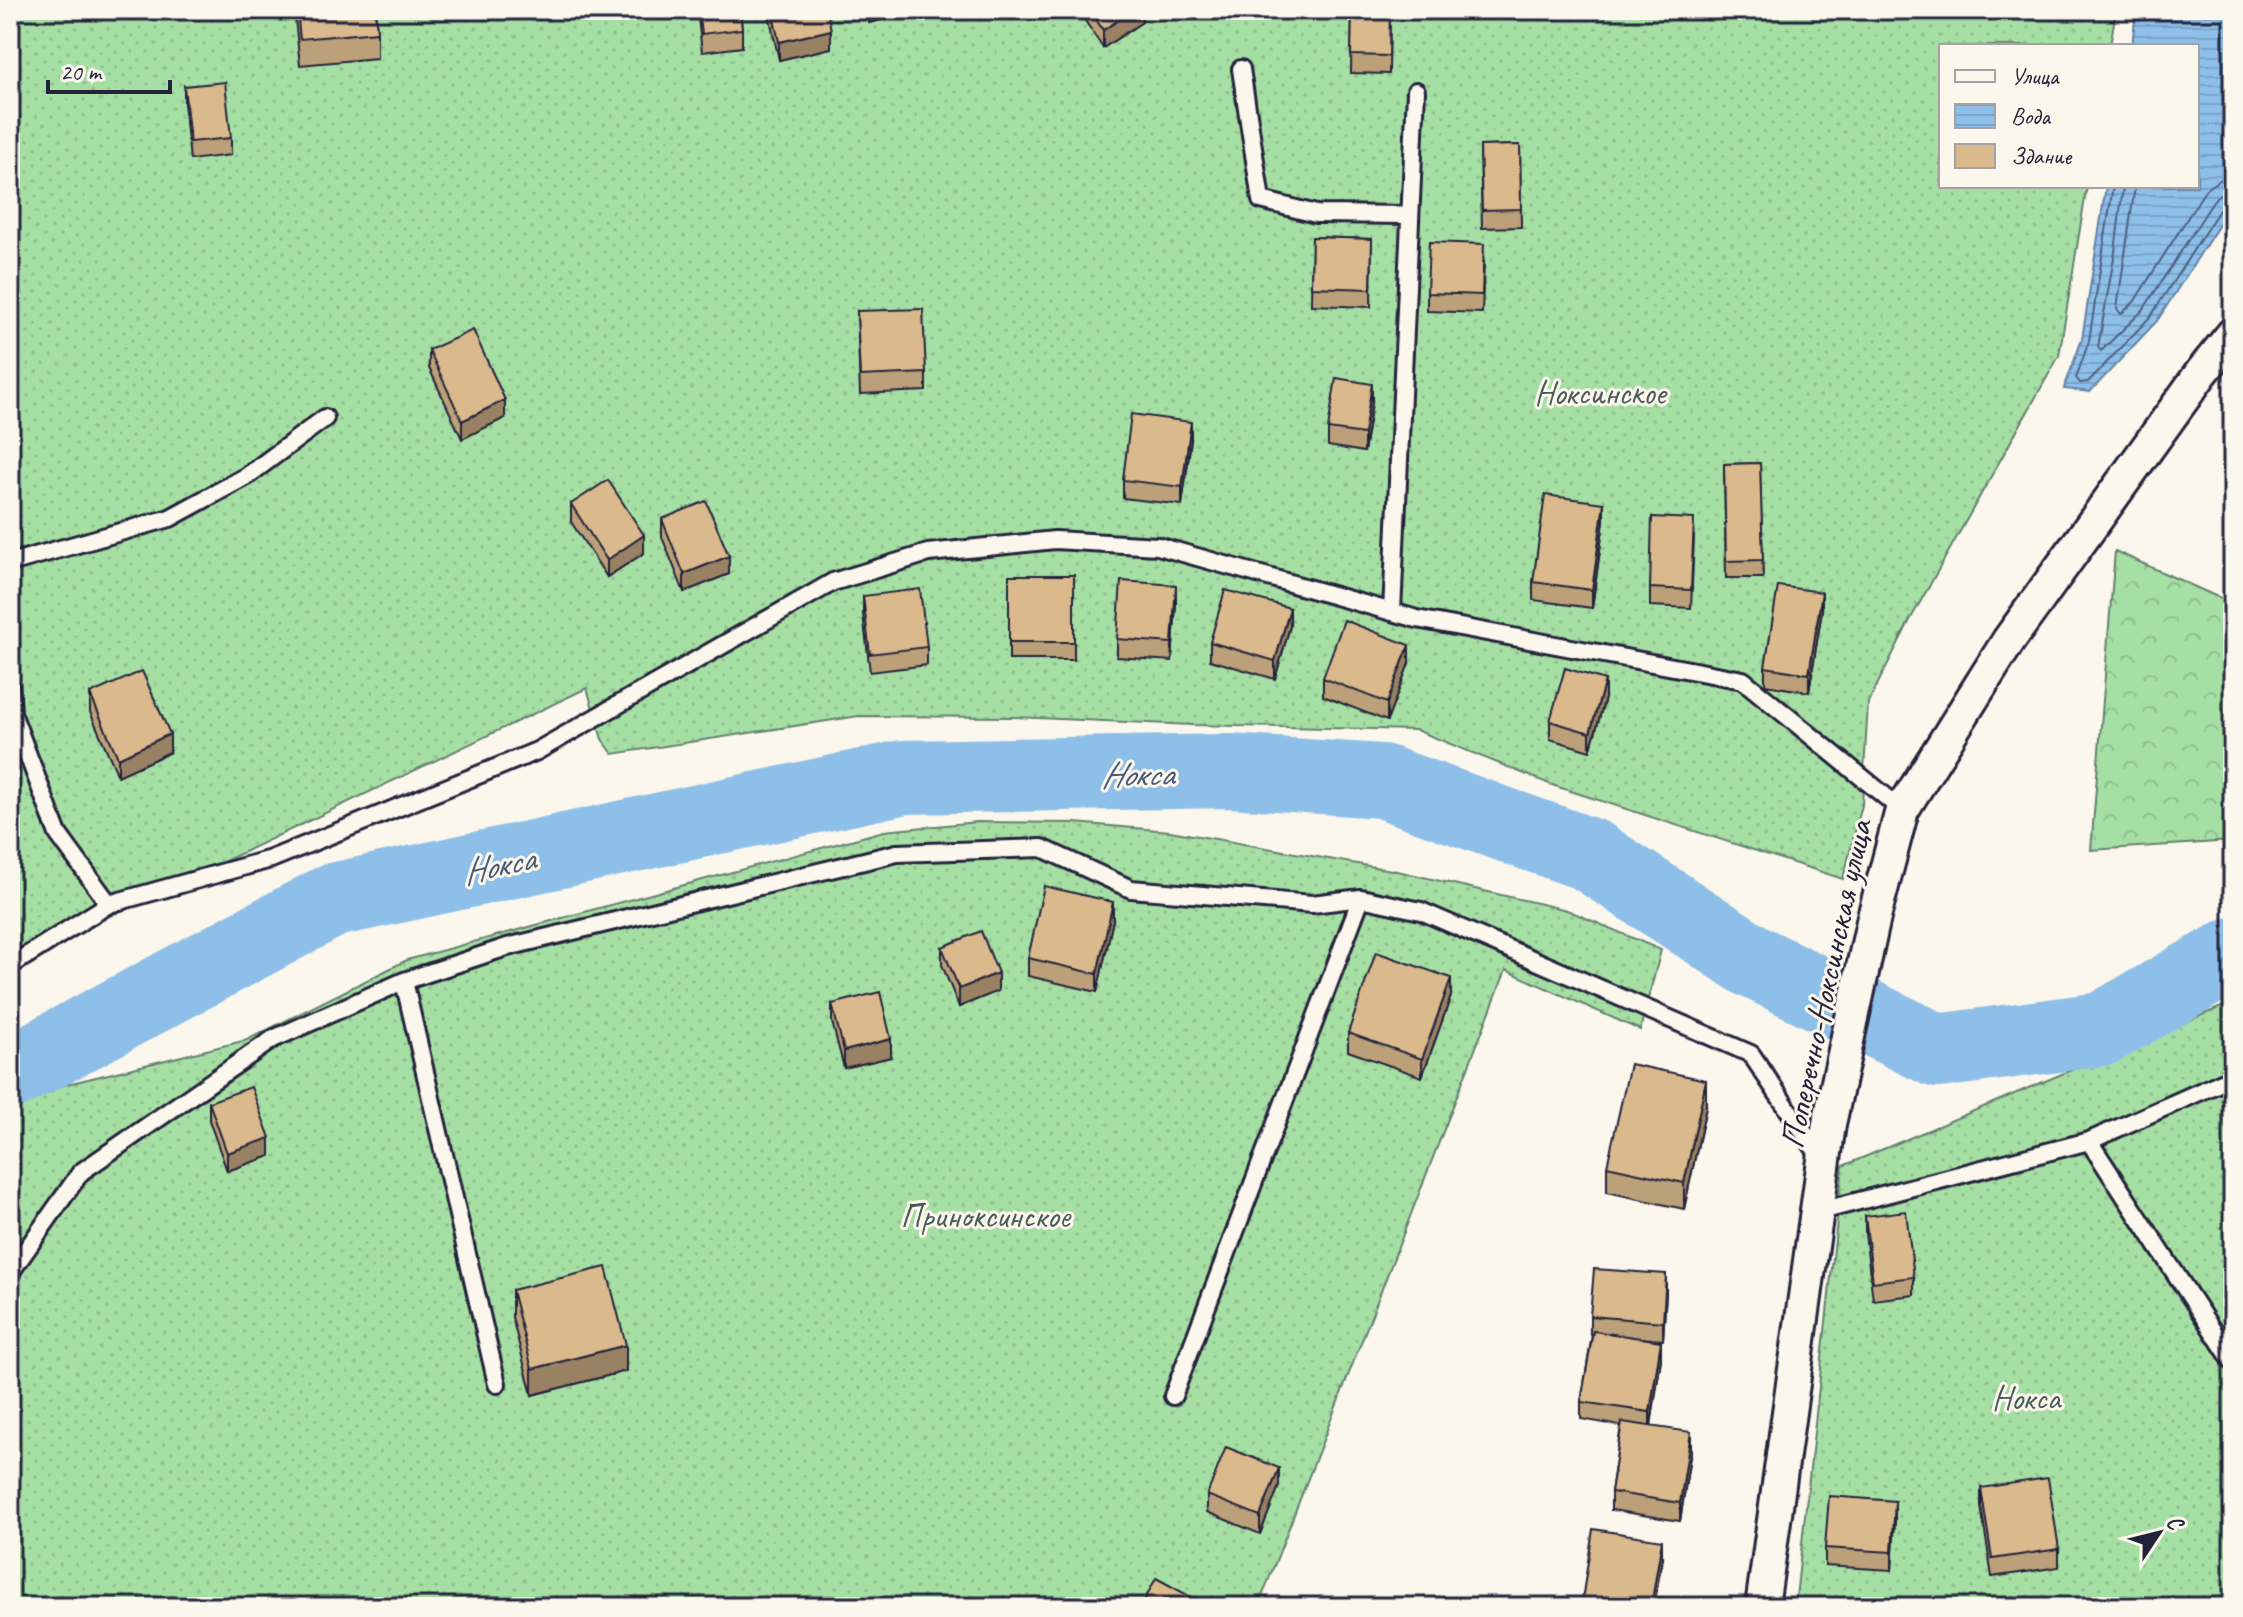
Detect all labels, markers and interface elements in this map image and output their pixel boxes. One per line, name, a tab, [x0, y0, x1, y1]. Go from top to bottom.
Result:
scale bar	[48, 44, 170, 94]
legend	[1939, 44, 2199, 188]
text: 20 m	[60, 57, 103, 87]
text: Улица	[2011, 61, 2060, 91]
text: Вода	[2011, 101, 2051, 131]
text: Здание	[2011, 141, 2073, 171]
park label: Ноксинское	[1534, 371, 1669, 414]
water label: Нокса	[1100, 750, 1177, 798]
street label: Поперечно-Ноксинская улица	[1770, 814, 1882, 1152]
water label: Нокса	[458, 834, 542, 895]
park label: Приноксинское	[900, 1194, 1072, 1237]
park label: Нокса	[1992, 1376, 2062, 1419]
north arrow	[2119, 1493, 2199, 1573]
text: С	[2160, 1510, 2191, 1537]

